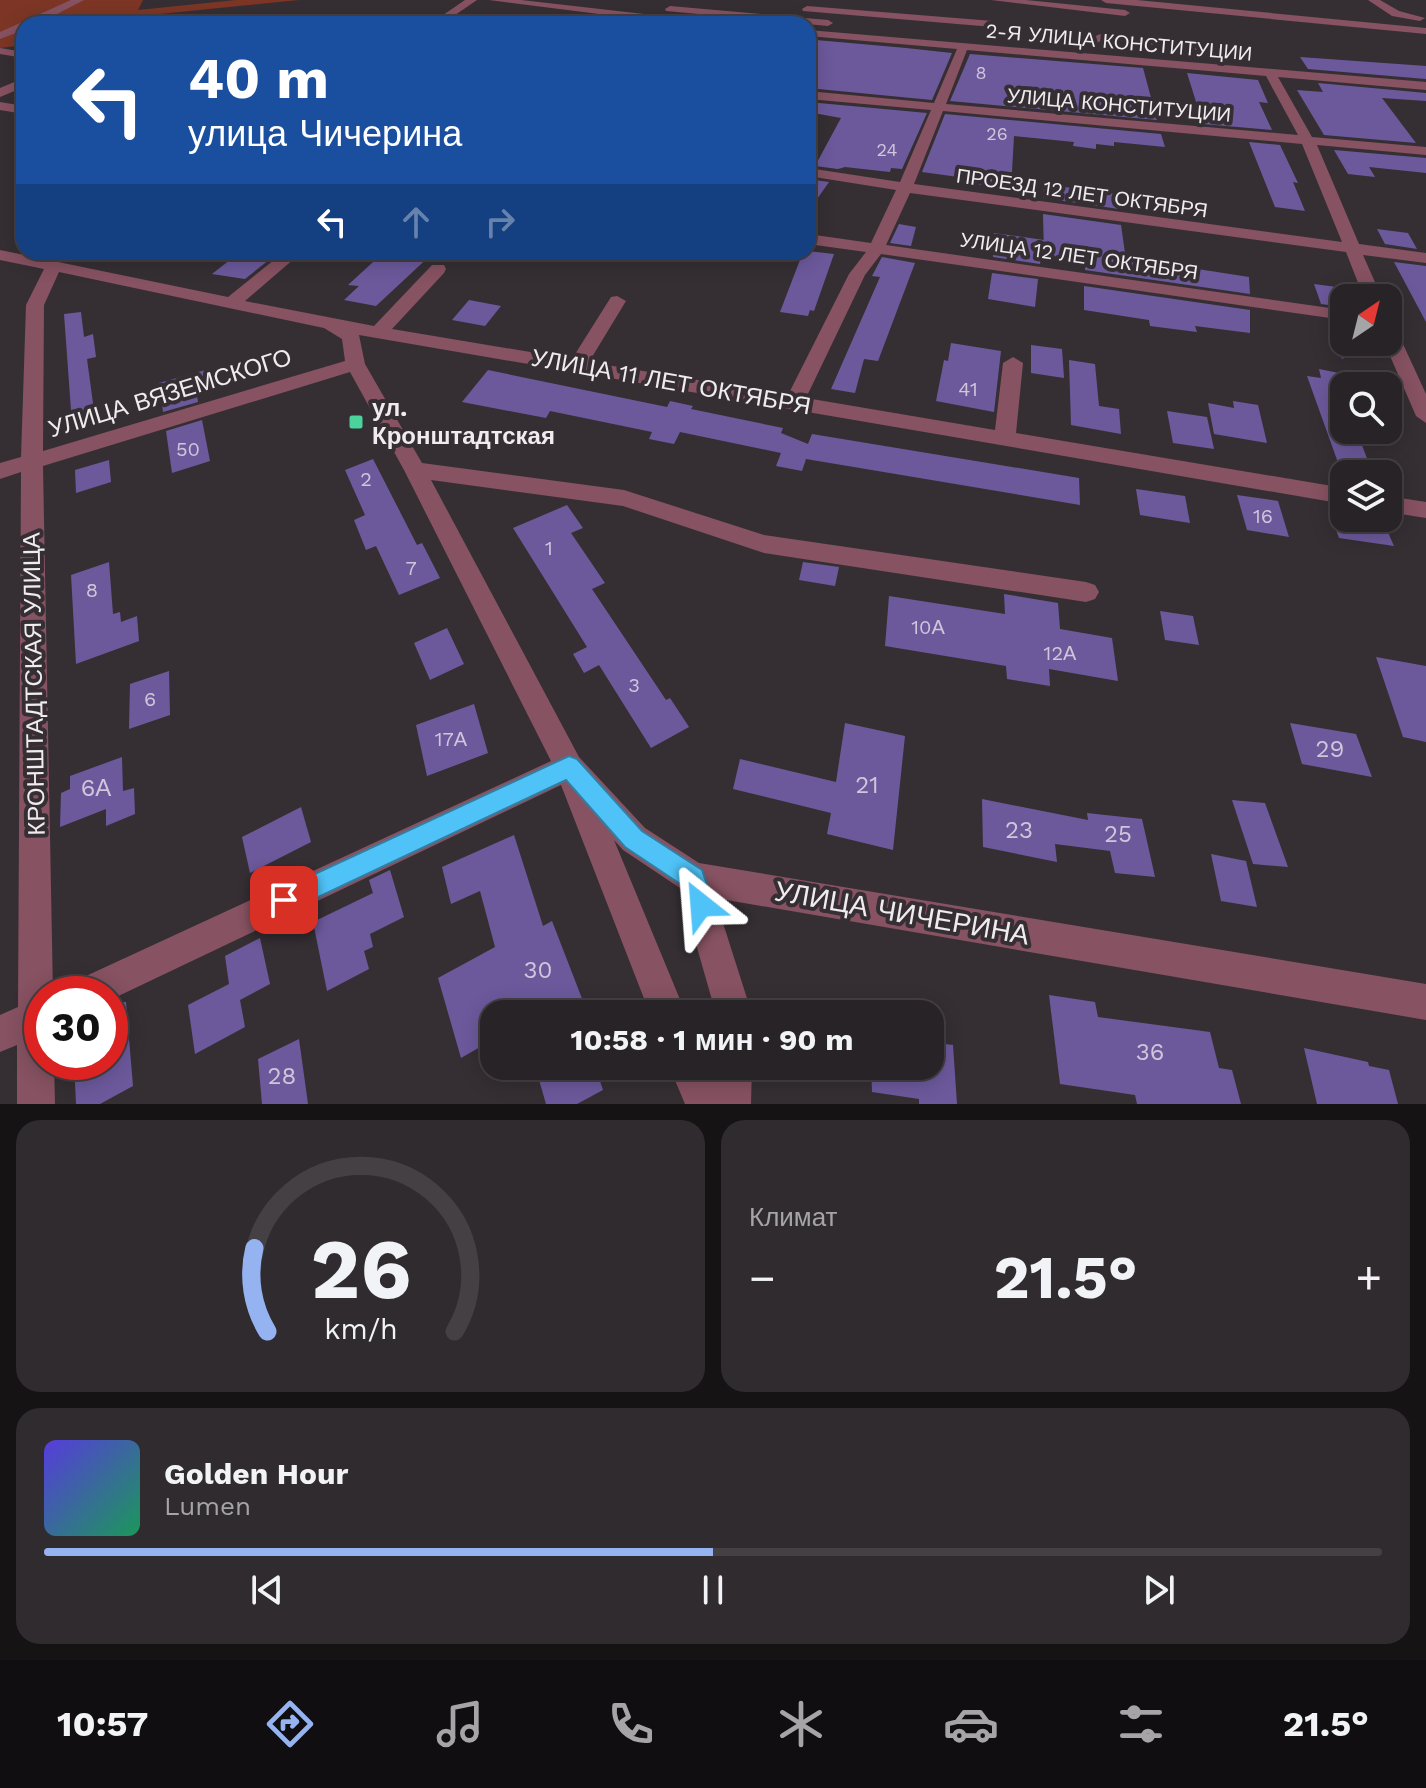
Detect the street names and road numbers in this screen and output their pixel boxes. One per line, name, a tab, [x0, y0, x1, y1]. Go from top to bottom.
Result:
street label: 2-Я УЛИЦА КОНСТИТУЦИИ	[985, 18, 1253, 66]
street label: УЛИЦА КОНСТИТУЦИИ	[1006, 83, 1232, 127]
street label: ПРОЕЗД 12 ЛЕТ ОКТЯБРЯ	[955, 163, 1209, 223]
street label: УЛИЦА 12 ЛЕТ ОКТЯБРЯ	[959, 227, 1199, 285]
street label: УЛИЦА ВЯЗЕМСКОГО	[45, 343, 295, 443]
street label: УЛИЦА 11 ЛЕТ ОКТЯБРЯ	[529, 344, 813, 420]
street label: КРОНШТАДТСКАЯ УЛИЦА	[17, 532, 51, 836]
street label: УЛИЦА ЧИЧЕРИНА	[772, 874, 1032, 952]

